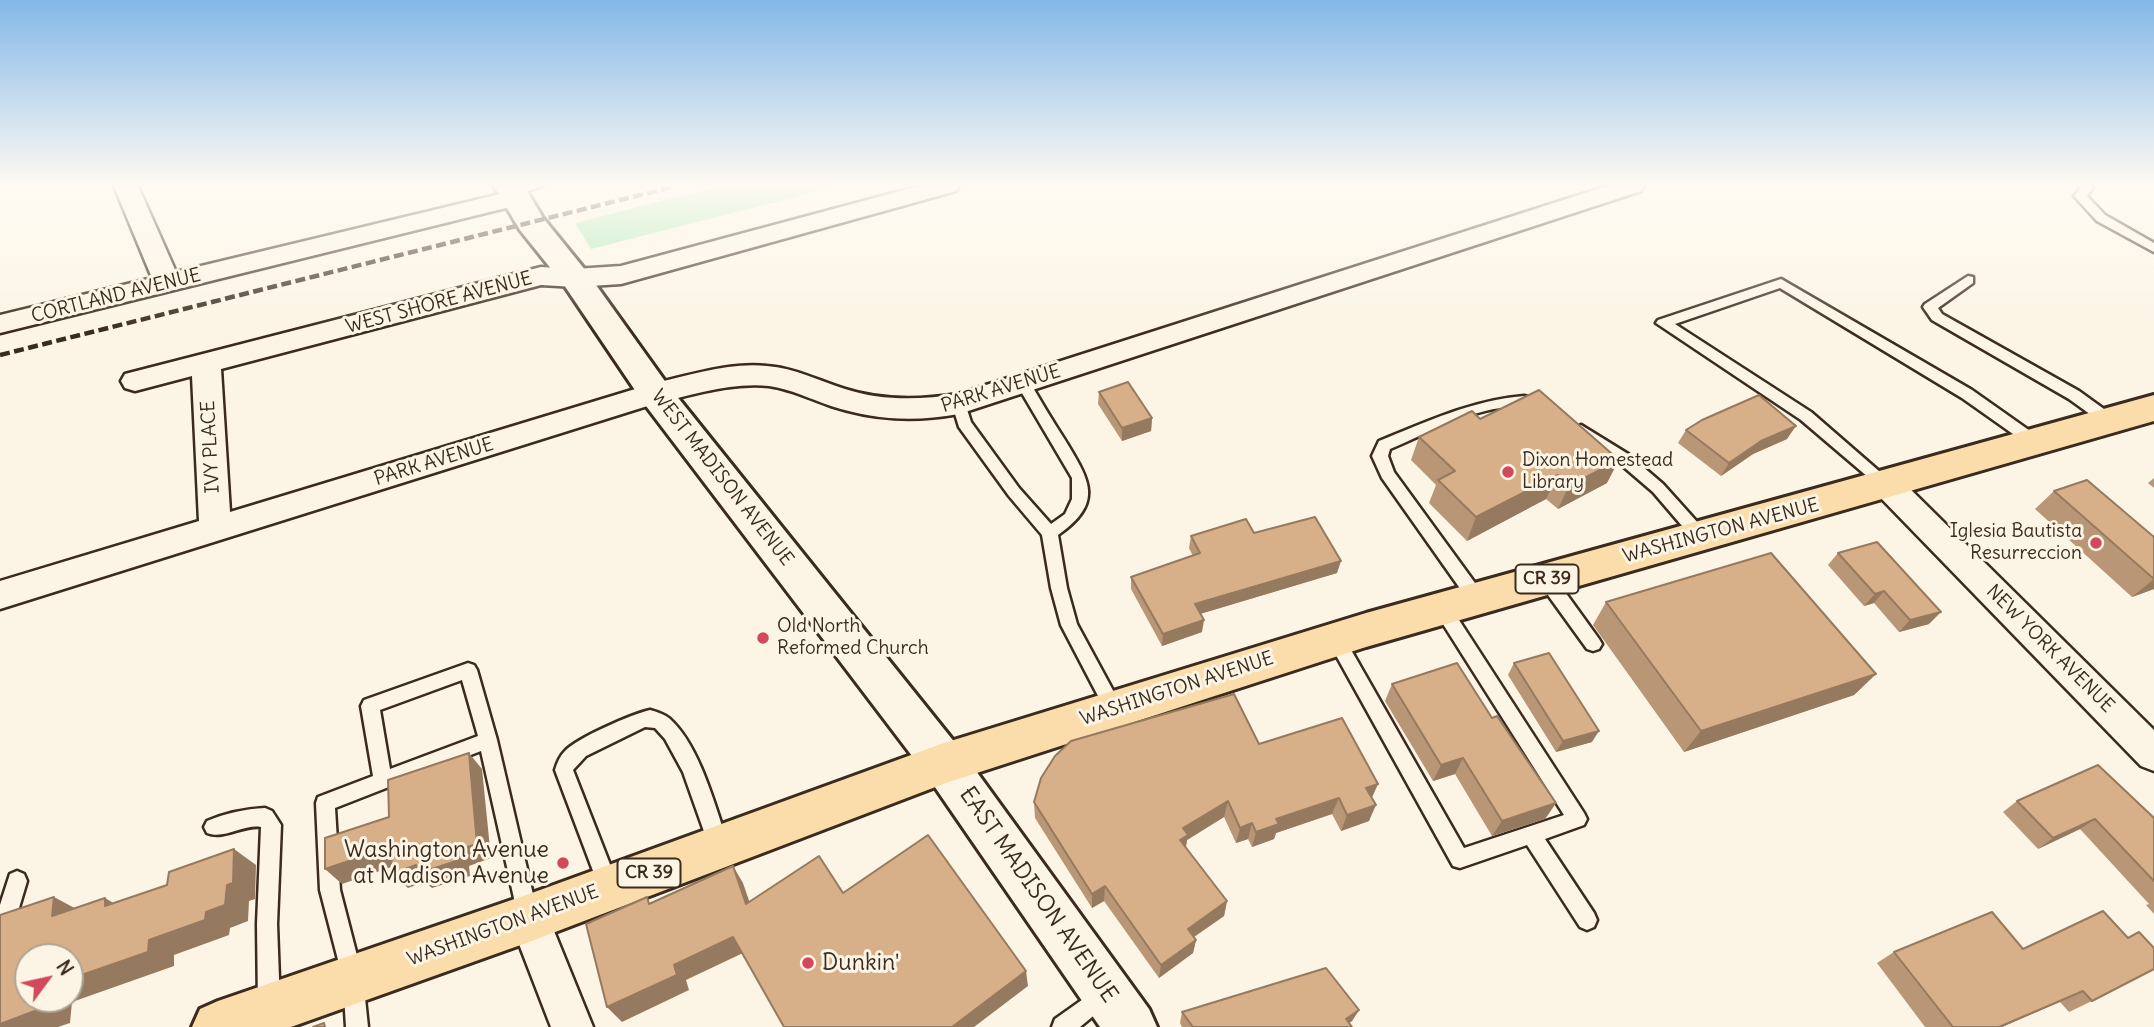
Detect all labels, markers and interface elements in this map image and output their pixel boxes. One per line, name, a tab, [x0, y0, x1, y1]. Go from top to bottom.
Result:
street label: CORTLAND AVENUE	[29, 264, 203, 328]
street label: WEST SHORE AVENUE	[343, 267, 535, 339]
street label: PARK AVENUE	[939, 360, 1063, 418]
street label: WEST MADISON AVENUE	[646, 385, 798, 571]
street label: IVY PLACE	[197, 400, 225, 494]
street label: PARK AVENUE	[372, 433, 496, 491]
place label: Dixon Homestead Library	[1522, 450, 1673, 494]
marker: Dixon Homestead Library	[1500, 464, 1516, 480]
street label: WASHINGTON AVENUE	[1620, 494, 1822, 568]
place label: Iglesia Bautista Resurreccion	[1950, 521, 2082, 565]
marker: Iglesia Bautista Resurreccion	[2088, 535, 2104, 551]
road number: CR 39	[1516, 564, 1578, 594]
street label: NEW YORK AVENUE	[1981, 580, 2119, 718]
place label: Old North Reformed Church	[777, 616, 929, 660]
marker: Old North Reformed Church	[755, 630, 771, 646]
street label: WASHINGTON AVENUE	[1077, 647, 1277, 731]
street label: EAST MADISON AVENUE	[953, 782, 1123, 1008]
place label: Washington Avenue at Madison Avenue	[344, 836, 549, 890]
marker: Washington Avenue at Madison Avenue	[555, 855, 571, 871]
road number: CR 39	[618, 858, 680, 888]
street label: WASHINGTON AVENUE	[404, 881, 602, 971]
north arrow	[14, 943, 84, 1013]
place label: Dunkin'	[822, 949, 899, 977]
marker: Dunkin'	[800, 955, 816, 971]
text: N	[51, 956, 79, 980]

